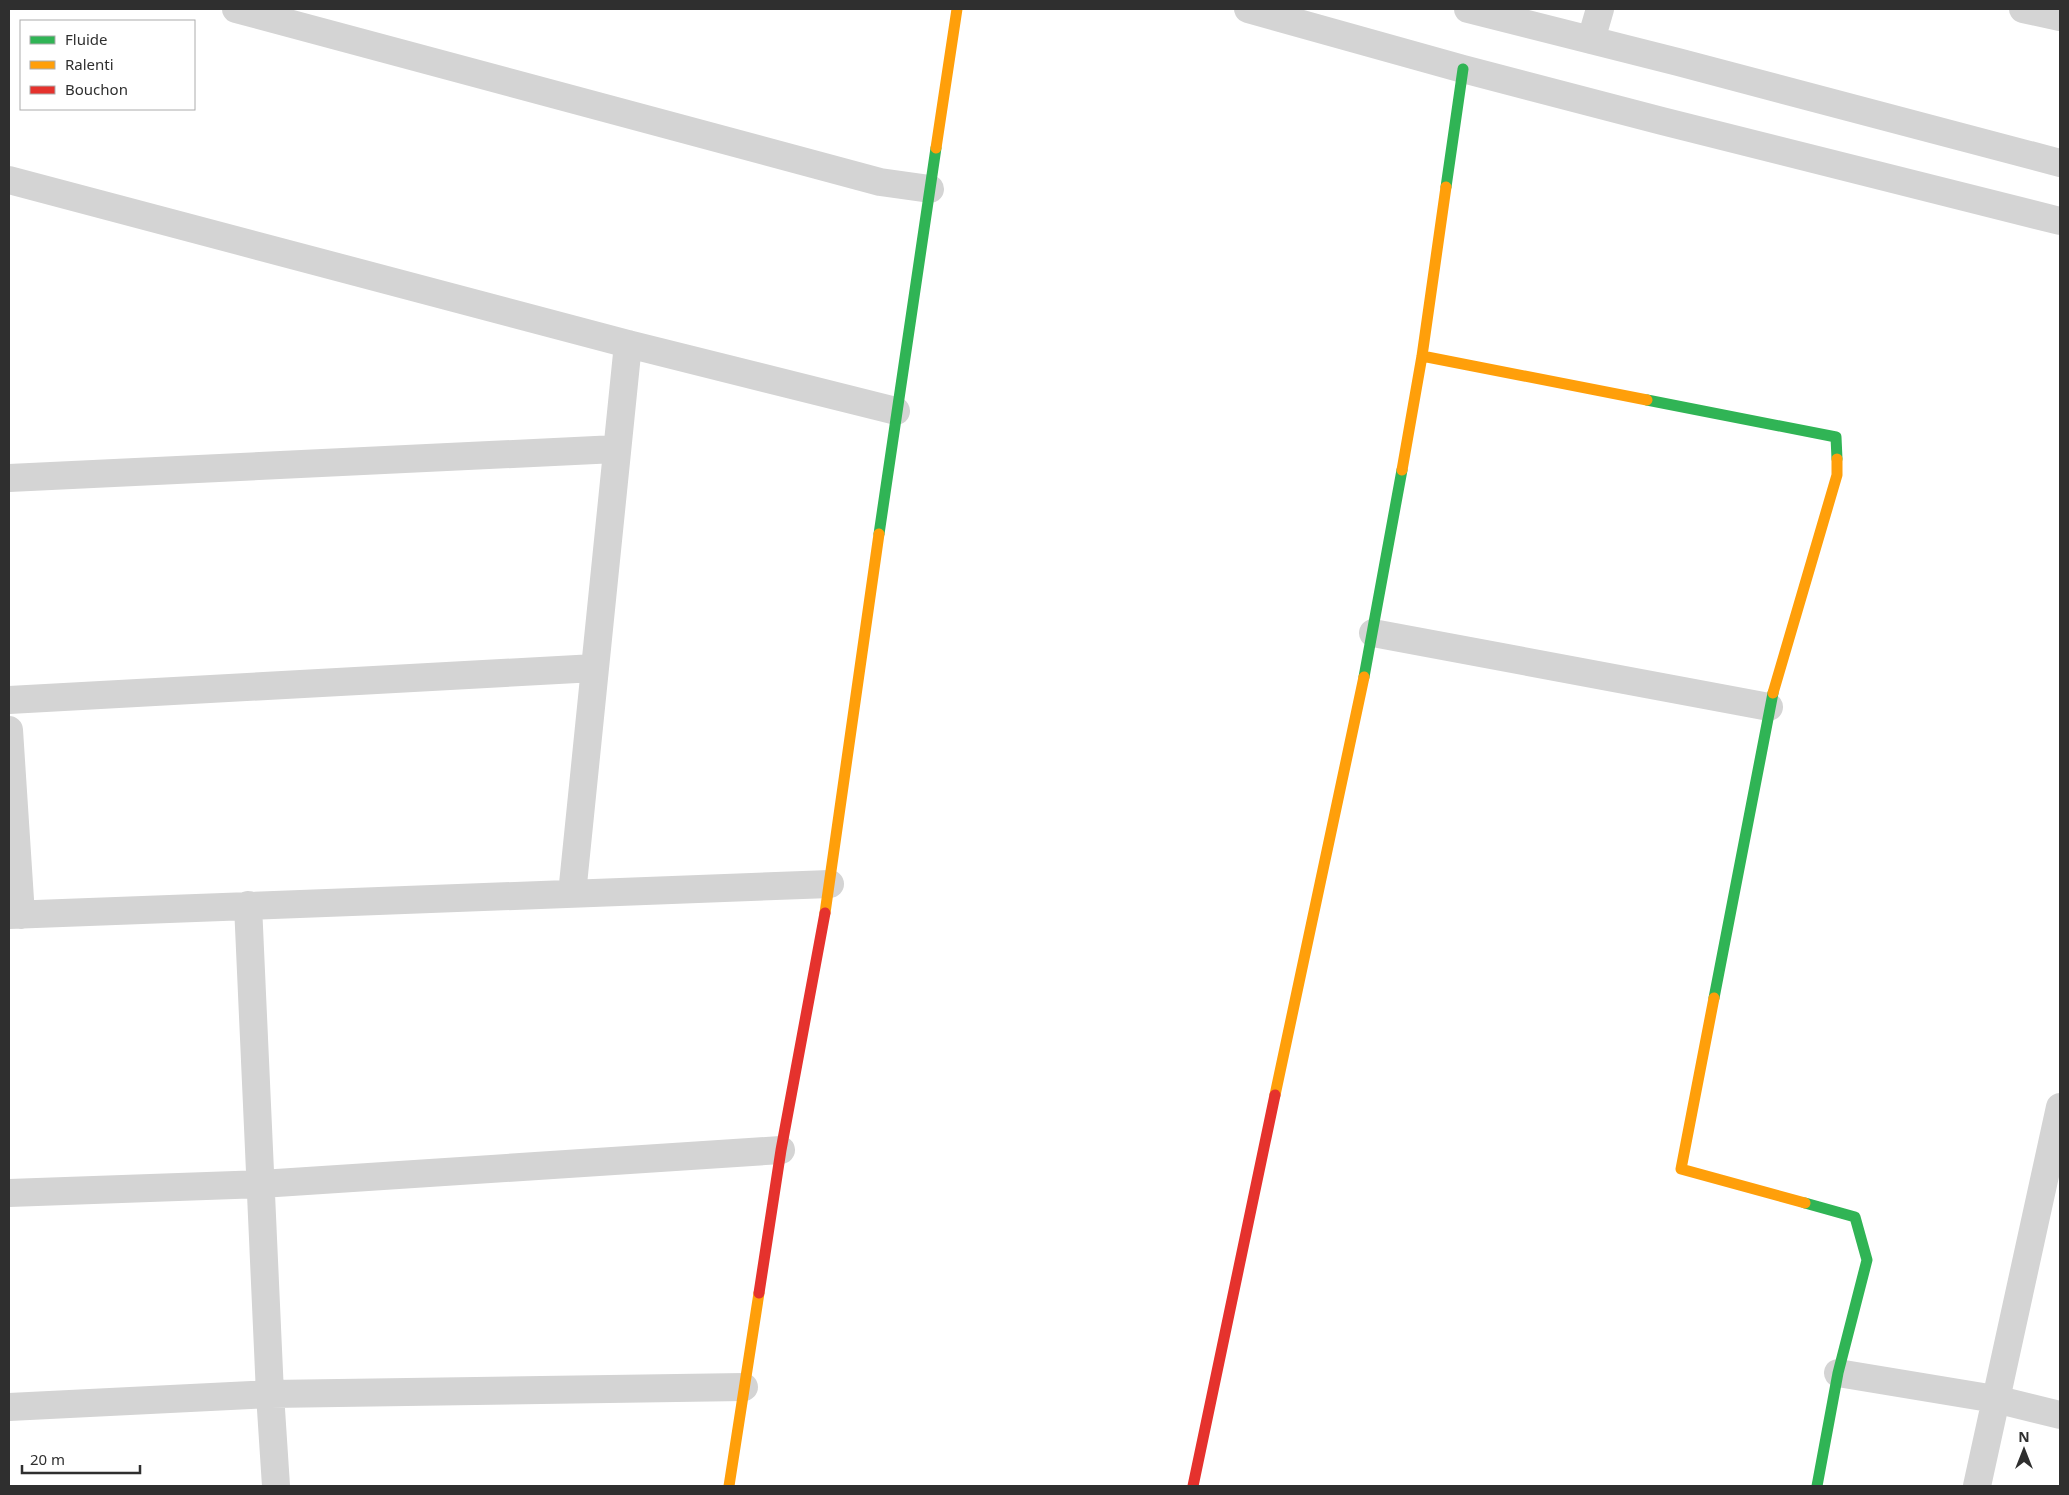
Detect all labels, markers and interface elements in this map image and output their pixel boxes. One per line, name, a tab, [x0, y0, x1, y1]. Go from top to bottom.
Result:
legend	[20, 20, 195, 110]
text: Fluide	[65, 29, 107, 49]
text: Ralenti	[65, 54, 114, 74]
text: Bouchon	[65, 79, 128, 99]
north arrow	[1999, 1425, 2049, 1475]
text: N	[2018, 1427, 2030, 1446]
scale bar	[22, 1442, 140, 1474]
text: 20 m	[30, 1449, 65, 1469]

